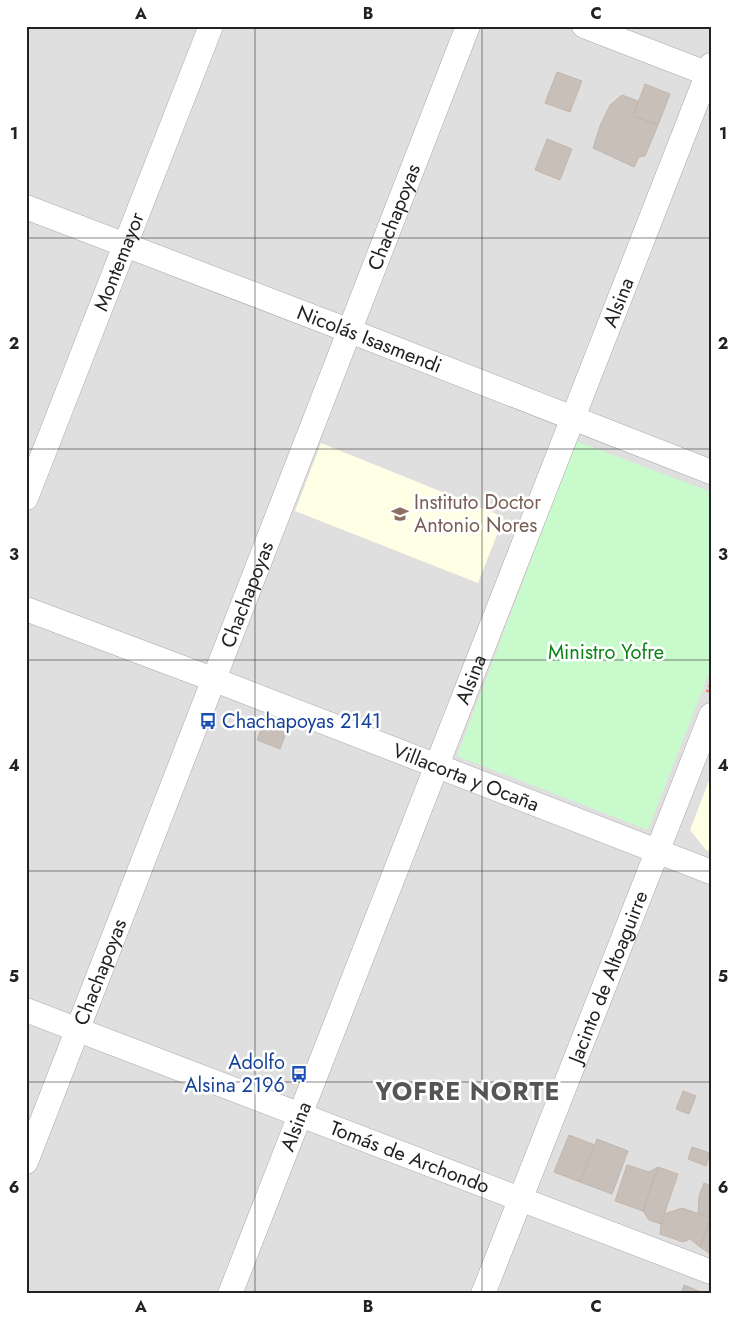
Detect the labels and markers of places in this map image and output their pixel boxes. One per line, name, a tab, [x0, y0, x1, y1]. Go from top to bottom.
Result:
place label: Instituto Doctor Antonio Nores	[414, 488, 541, 540]
school or university icon: Instituto Doctor Antonio Nores	[390, 504, 410, 524]
place label: Chachapoyas 2141	[222, 707, 381, 736]
bus stop icon: Chachapoyas 2141	[198, 711, 218, 731]
place label: Adolfo Alsina 2196	[184, 1048, 285, 1100]
bus stop icon: Adolfo Alsina 2196	[289, 1064, 309, 1084]

